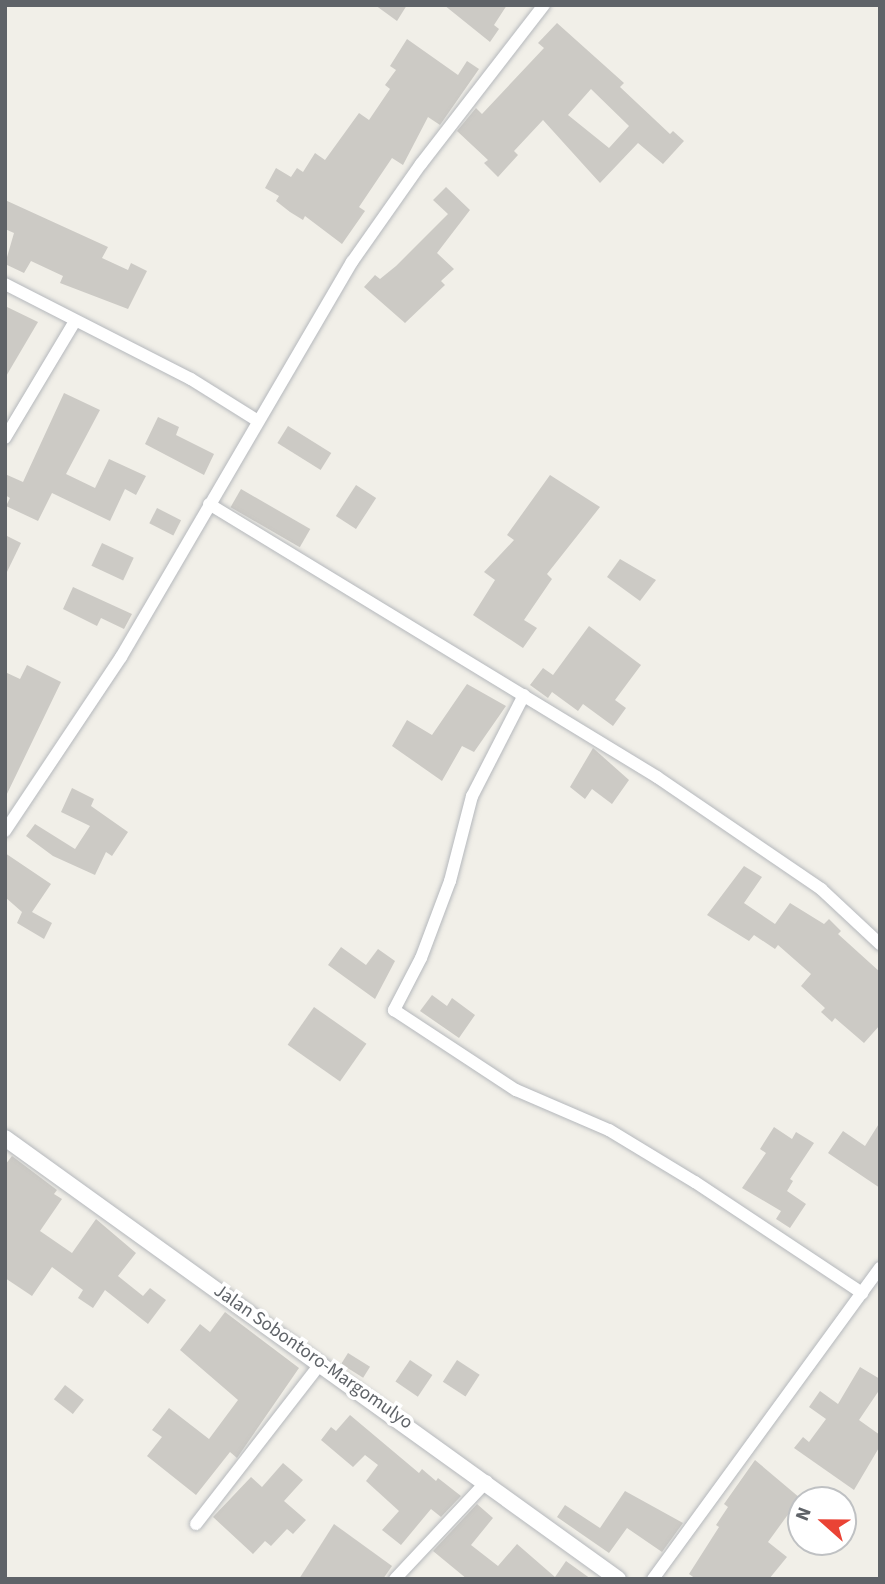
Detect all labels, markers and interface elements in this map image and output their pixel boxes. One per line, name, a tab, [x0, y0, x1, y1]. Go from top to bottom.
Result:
street label: Jalan Sobontoro-Margomulyo	[209, 1280, 417, 1434]
north arrow	[787, 1486, 857, 1556]
text: N	[789, 1503, 819, 1525]

